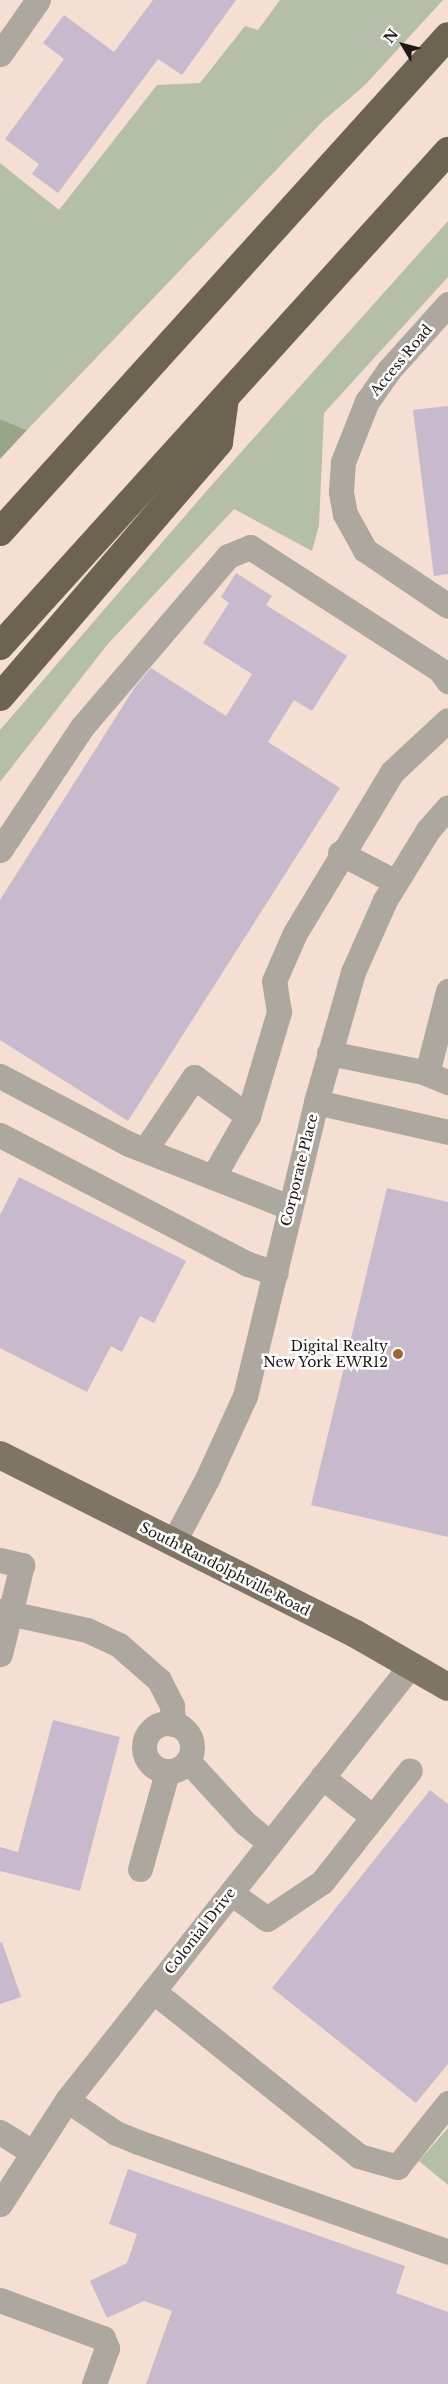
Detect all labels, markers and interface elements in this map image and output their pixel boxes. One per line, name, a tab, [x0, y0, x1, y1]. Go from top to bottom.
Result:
north arrow	[378, 20, 428, 70]
text: N	[380, 25, 402, 47]
street label: Access Road	[366, 321, 436, 399]
street label: Corporate Place	[277, 1112, 321, 1228]
place label: Digital Realty New York EWR12	[262, 1338, 388, 1370]
marker: Digital Realty New York EWR12	[392, 1348, 404, 1360]
street label: South Randolphville Road	[137, 1519, 313, 1619]
street label: Colonial Drive	[161, 1885, 239, 1977]

